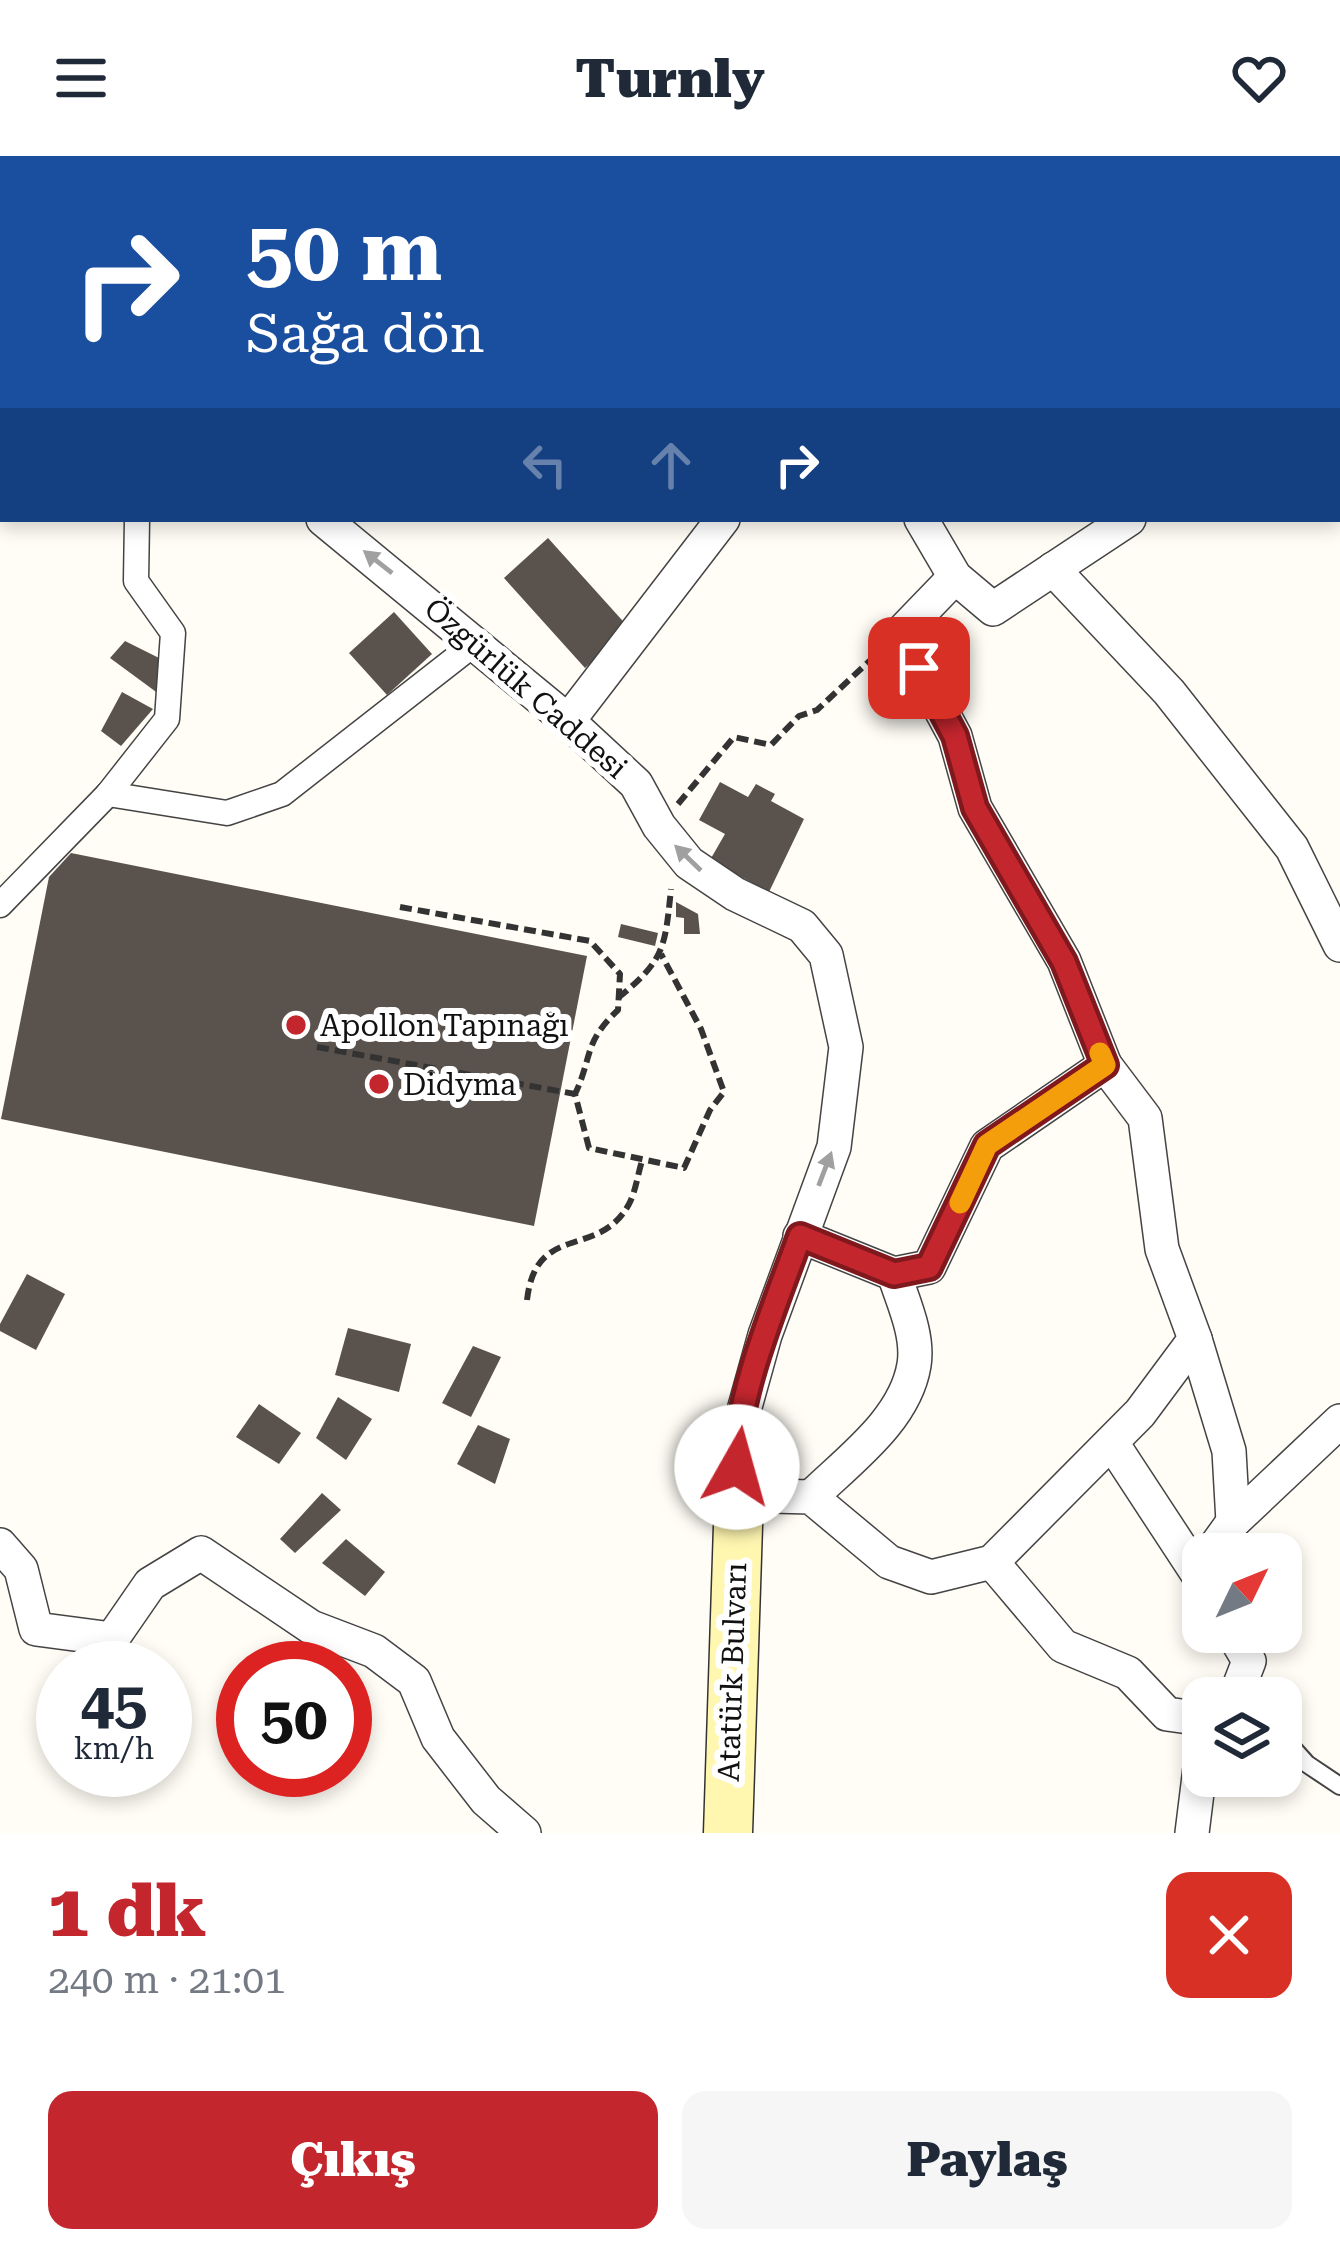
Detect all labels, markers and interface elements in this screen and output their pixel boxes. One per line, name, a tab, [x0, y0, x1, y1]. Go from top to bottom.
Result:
icon: menu	[48, 45, 114, 111]
icon: heart	[1226, 45, 1292, 111]
text: Turnly	[575, 47, 765, 110]
text: 50 m	[246, 202, 442, 300]
icon: right	[48, 204, 204, 360]
text: Sağa dön	[246, 302, 485, 365]
icon: left	[512, 432, 578, 498]
icon: ahead	[638, 432, 704, 498]
icon: right	[764, 432, 830, 498]
one-way arrow	[362, 550, 393, 575]
street label: Özgürlük Caddesi	[418, 591, 634, 785]
pin	[868, 617, 970, 719]
icon: arrive	[886, 635, 952, 701]
one-way arrow	[674, 844, 703, 872]
place label: Apollon Tapınağı	[320, 1008, 569, 1043]
marker: Apollon Tapınağı	[283, 1012, 309, 1038]
place label: Didyma	[403, 1067, 516, 1102]
marker: Didyma	[366, 1071, 392, 1097]
one-way arrow	[817, 1151, 836, 1187]
position arrow	[674, 1404, 800, 1530]
north arrow	[1182, 1533, 1302, 1653]
map controls	[1182, 1533, 1302, 1797]
street label: Atatürk Bulvarı	[711, 1562, 753, 1782]
speed limit sign: 50	[216, 1641, 372, 1797]
text: 45	[80, 1668, 148, 1739]
button: layers	[1182, 1677, 1302, 1797]
text: km/h	[74, 1731, 154, 1766]
text: 1 dk	[48, 1869, 206, 1954]
button: close	[1166, 1872, 1292, 1998]
text: 240 m · 21:01	[48, 1957, 286, 2003]
button: Çıkış	[48, 2091, 658, 2229]
button: Paylaş	[682, 2091, 1292, 2229]

